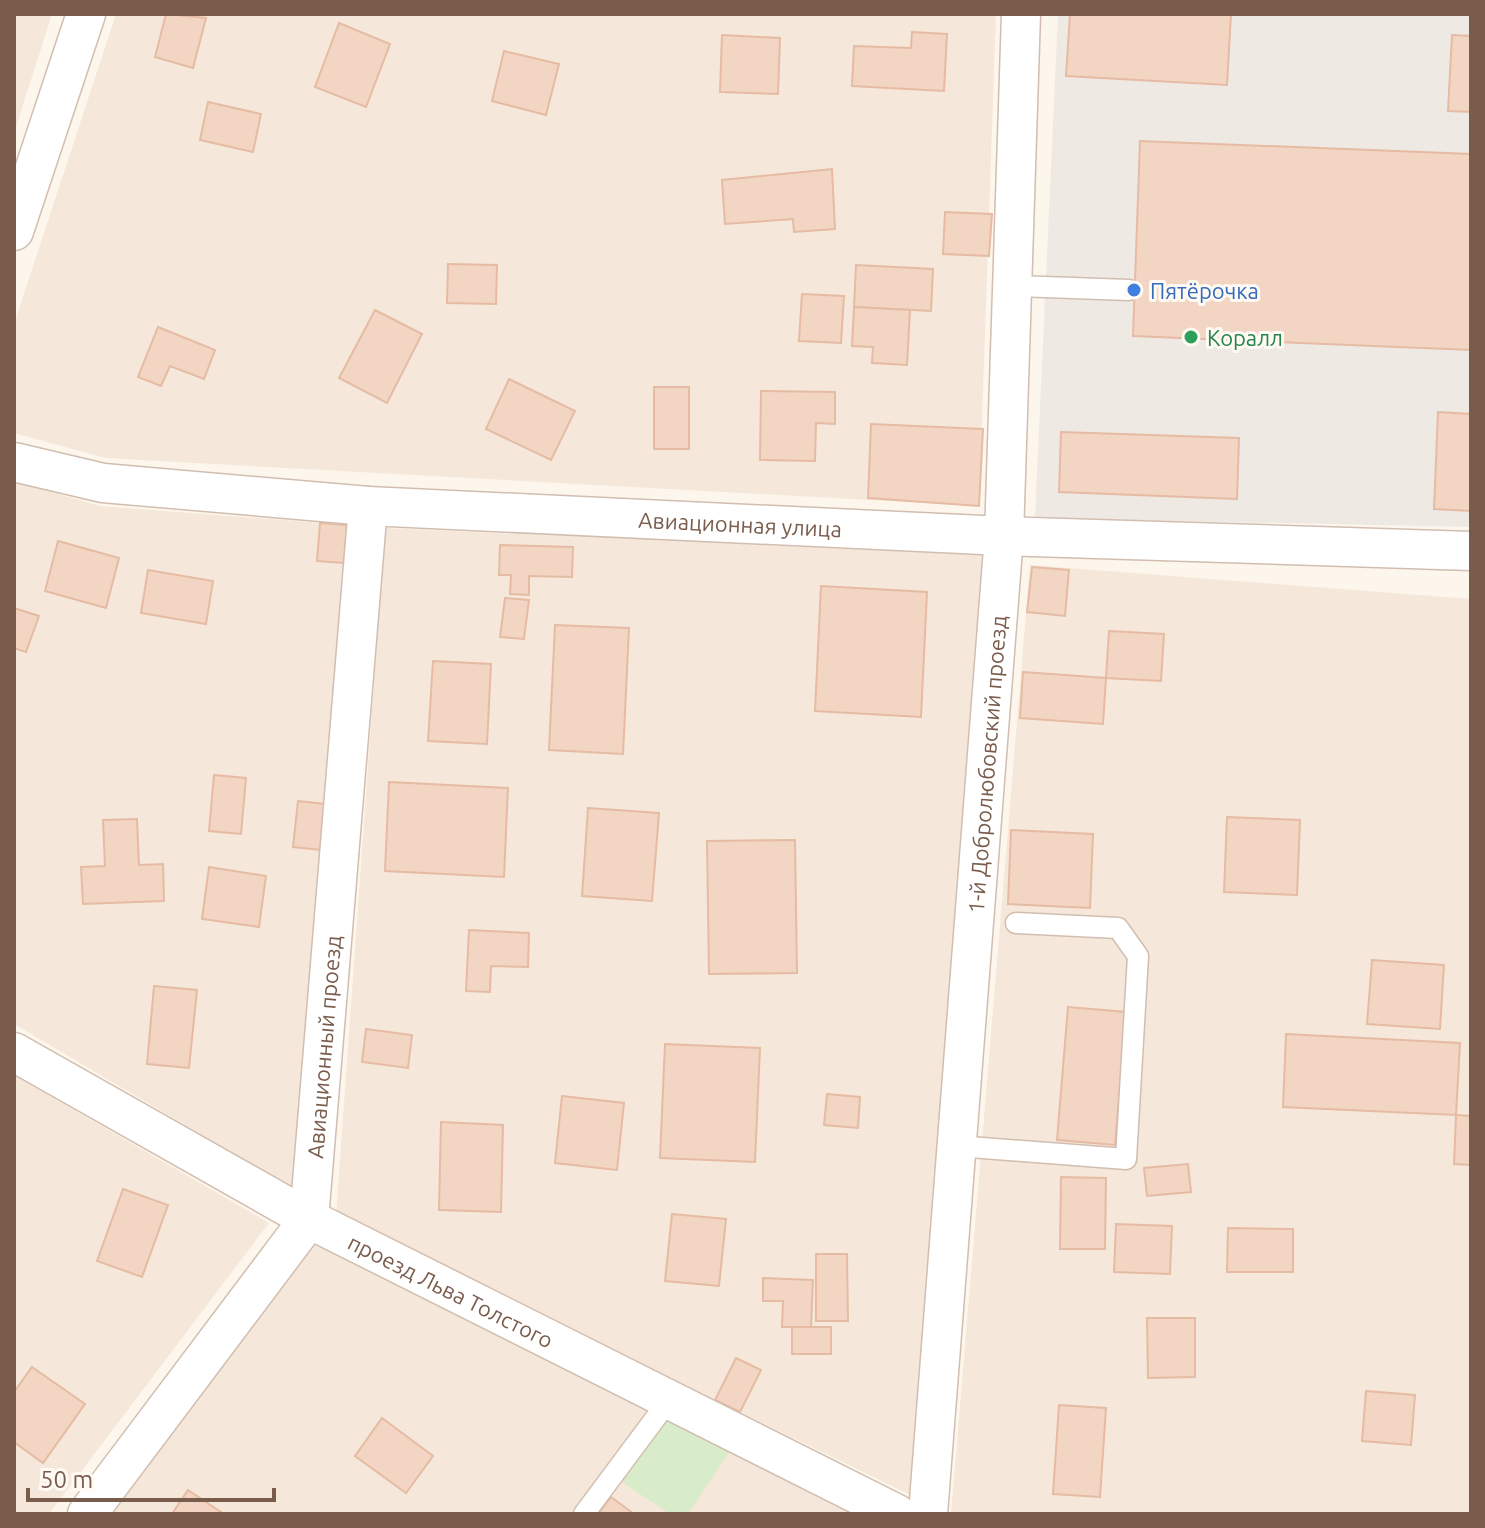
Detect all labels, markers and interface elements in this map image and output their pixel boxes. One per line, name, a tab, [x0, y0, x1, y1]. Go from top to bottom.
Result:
place label: Пятёрочка	[1150, 278, 1259, 303]
marker: Пятёрочка	[1125, 281, 1143, 299]
place label: Коралл	[1207, 325, 1283, 350]
marker: Коралл	[1182, 328, 1200, 346]
street label: Авиационная улица	[638, 506, 842, 541]
street label: 1-й Добролюбовский проезд	[962, 614, 1010, 914]
street label: Авиационный проезд	[302, 934, 345, 1159]
street label: проезд Льва Толстого	[344, 1228, 558, 1352]
scale bar	[28, 1452, 274, 1502]
text: 50 m	[40, 1466, 93, 1493]

